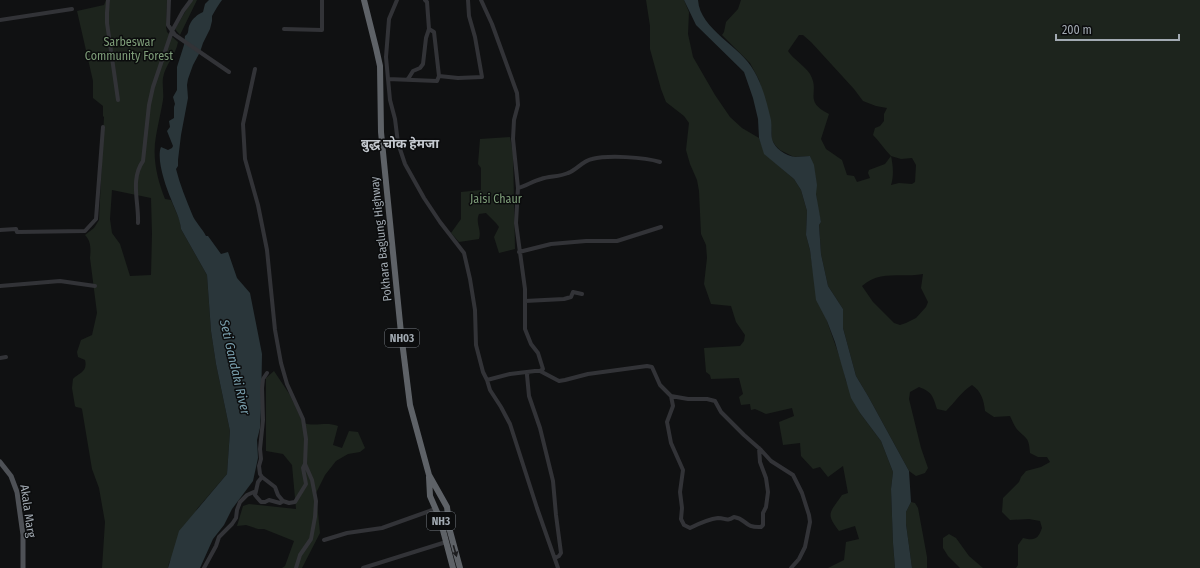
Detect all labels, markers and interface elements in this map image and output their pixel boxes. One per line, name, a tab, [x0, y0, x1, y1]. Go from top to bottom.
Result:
scale bar	[1056, 16, 1179, 42]
text: 200 m	[1062, 23, 1092, 37]
park label: Sarbeswar Community Forest	[85, 35, 173, 63]
district label: बुद्ध चोक हेमजा	[361, 136, 440, 153]
street label: Pokhara Baglung Highway	[367, 175, 395, 302]
park label: Jaisi Chaur	[470, 192, 523, 206]
water label: Seti Gandaki River	[217, 317, 253, 416]
road number: NH03	[385, 329, 419, 347]
street label: Akala Marg	[17, 484, 39, 539]
road number: NH3	[427, 512, 455, 530]
one-way arrow	[452, 545, 458, 557]

